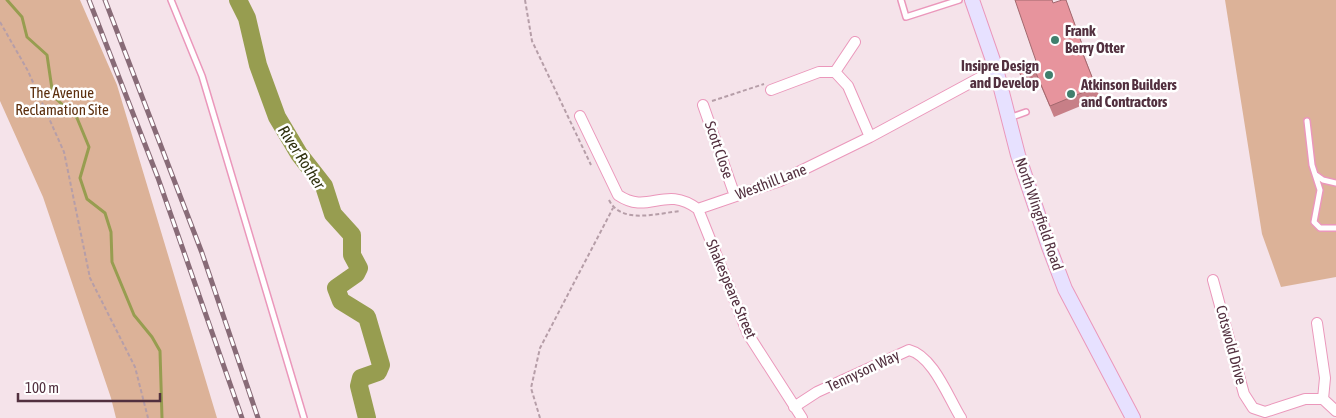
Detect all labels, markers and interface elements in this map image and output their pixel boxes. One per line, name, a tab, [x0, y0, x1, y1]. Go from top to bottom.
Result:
place label: Frank Berry Otter	[1065, 22, 1125, 56]
marker: Frank Berry Otter	[1049, 34, 1061, 46]
place label: Insipre Design and Develop	[961, 57, 1039, 91]
marker: Insipre Design and Develop	[1043, 69, 1055, 81]
place label: Atkinson Builders and Contractors	[1080, 76, 1178, 110]
park label: The Avenue Reclamation Site	[15, 84, 109, 118]
marker: Atkinson Builders and Contractors	[1065, 88, 1077, 100]
street label: Scott Close	[702, 119, 737, 181]
water label: River Rother	[275, 122, 330, 193]
street label: North Wingfield Road	[1012, 155, 1067, 272]
street label: Westhill Lane	[733, 160, 809, 203]
street label: Shakespeare Street	[703, 237, 760, 341]
street label: Cotswold Drive	[1213, 303, 1250, 387]
street label: Tennyson Way	[824, 346, 902, 395]
scale bar	[18, 370, 160, 402]
text: 100 m	[25, 379, 59, 396]

